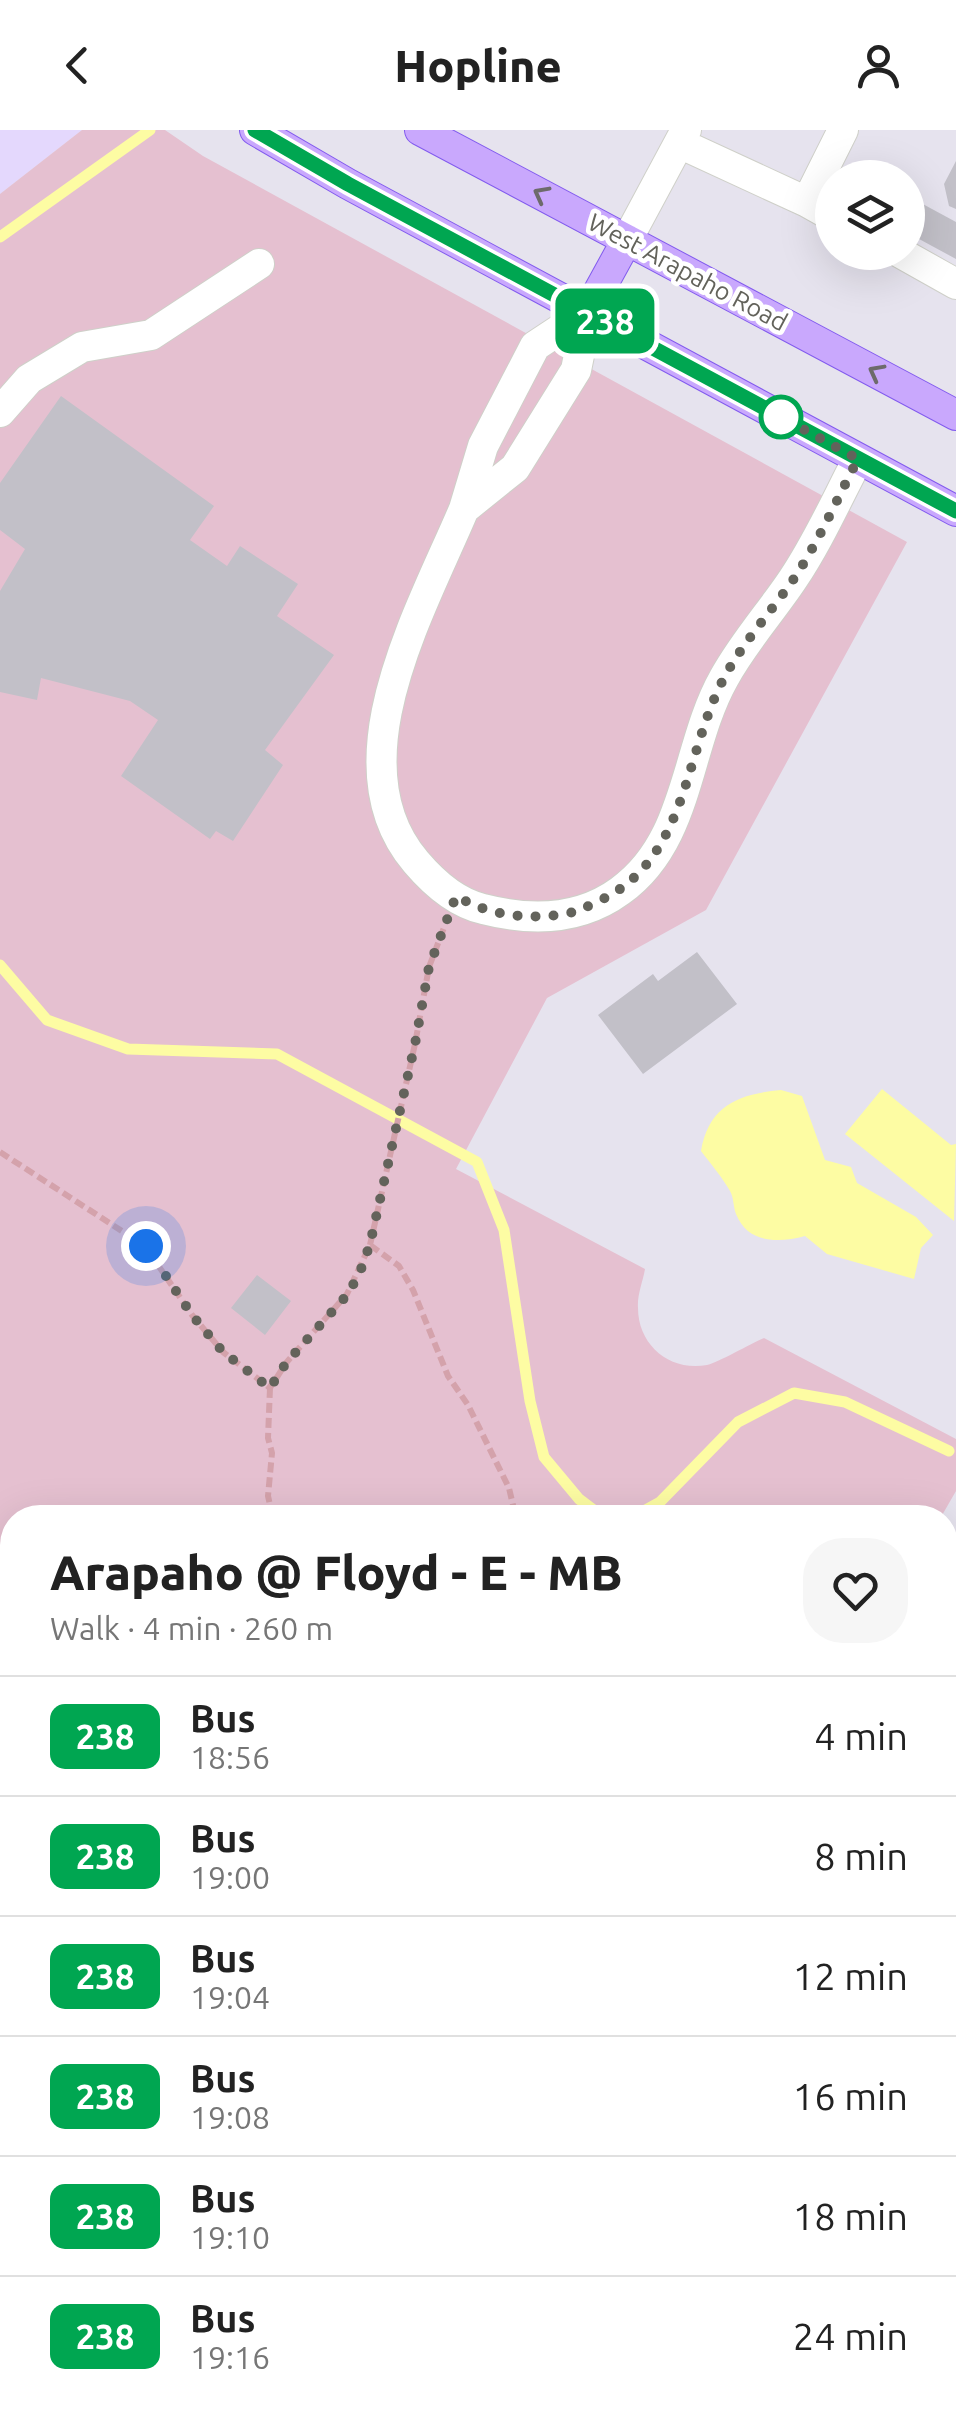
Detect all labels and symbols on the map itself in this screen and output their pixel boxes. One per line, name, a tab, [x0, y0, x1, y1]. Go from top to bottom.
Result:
one-way arrow	[533, 187, 551, 206]
street label: West Arapaho Road	[584, 208, 792, 336]
line badge: 238	[548, 288, 662, 354]
one-way arrow	[868, 365, 886, 385]
unlabelled marker	[760, 396, 802, 438]
your location	[121, 1221, 171, 1271]

